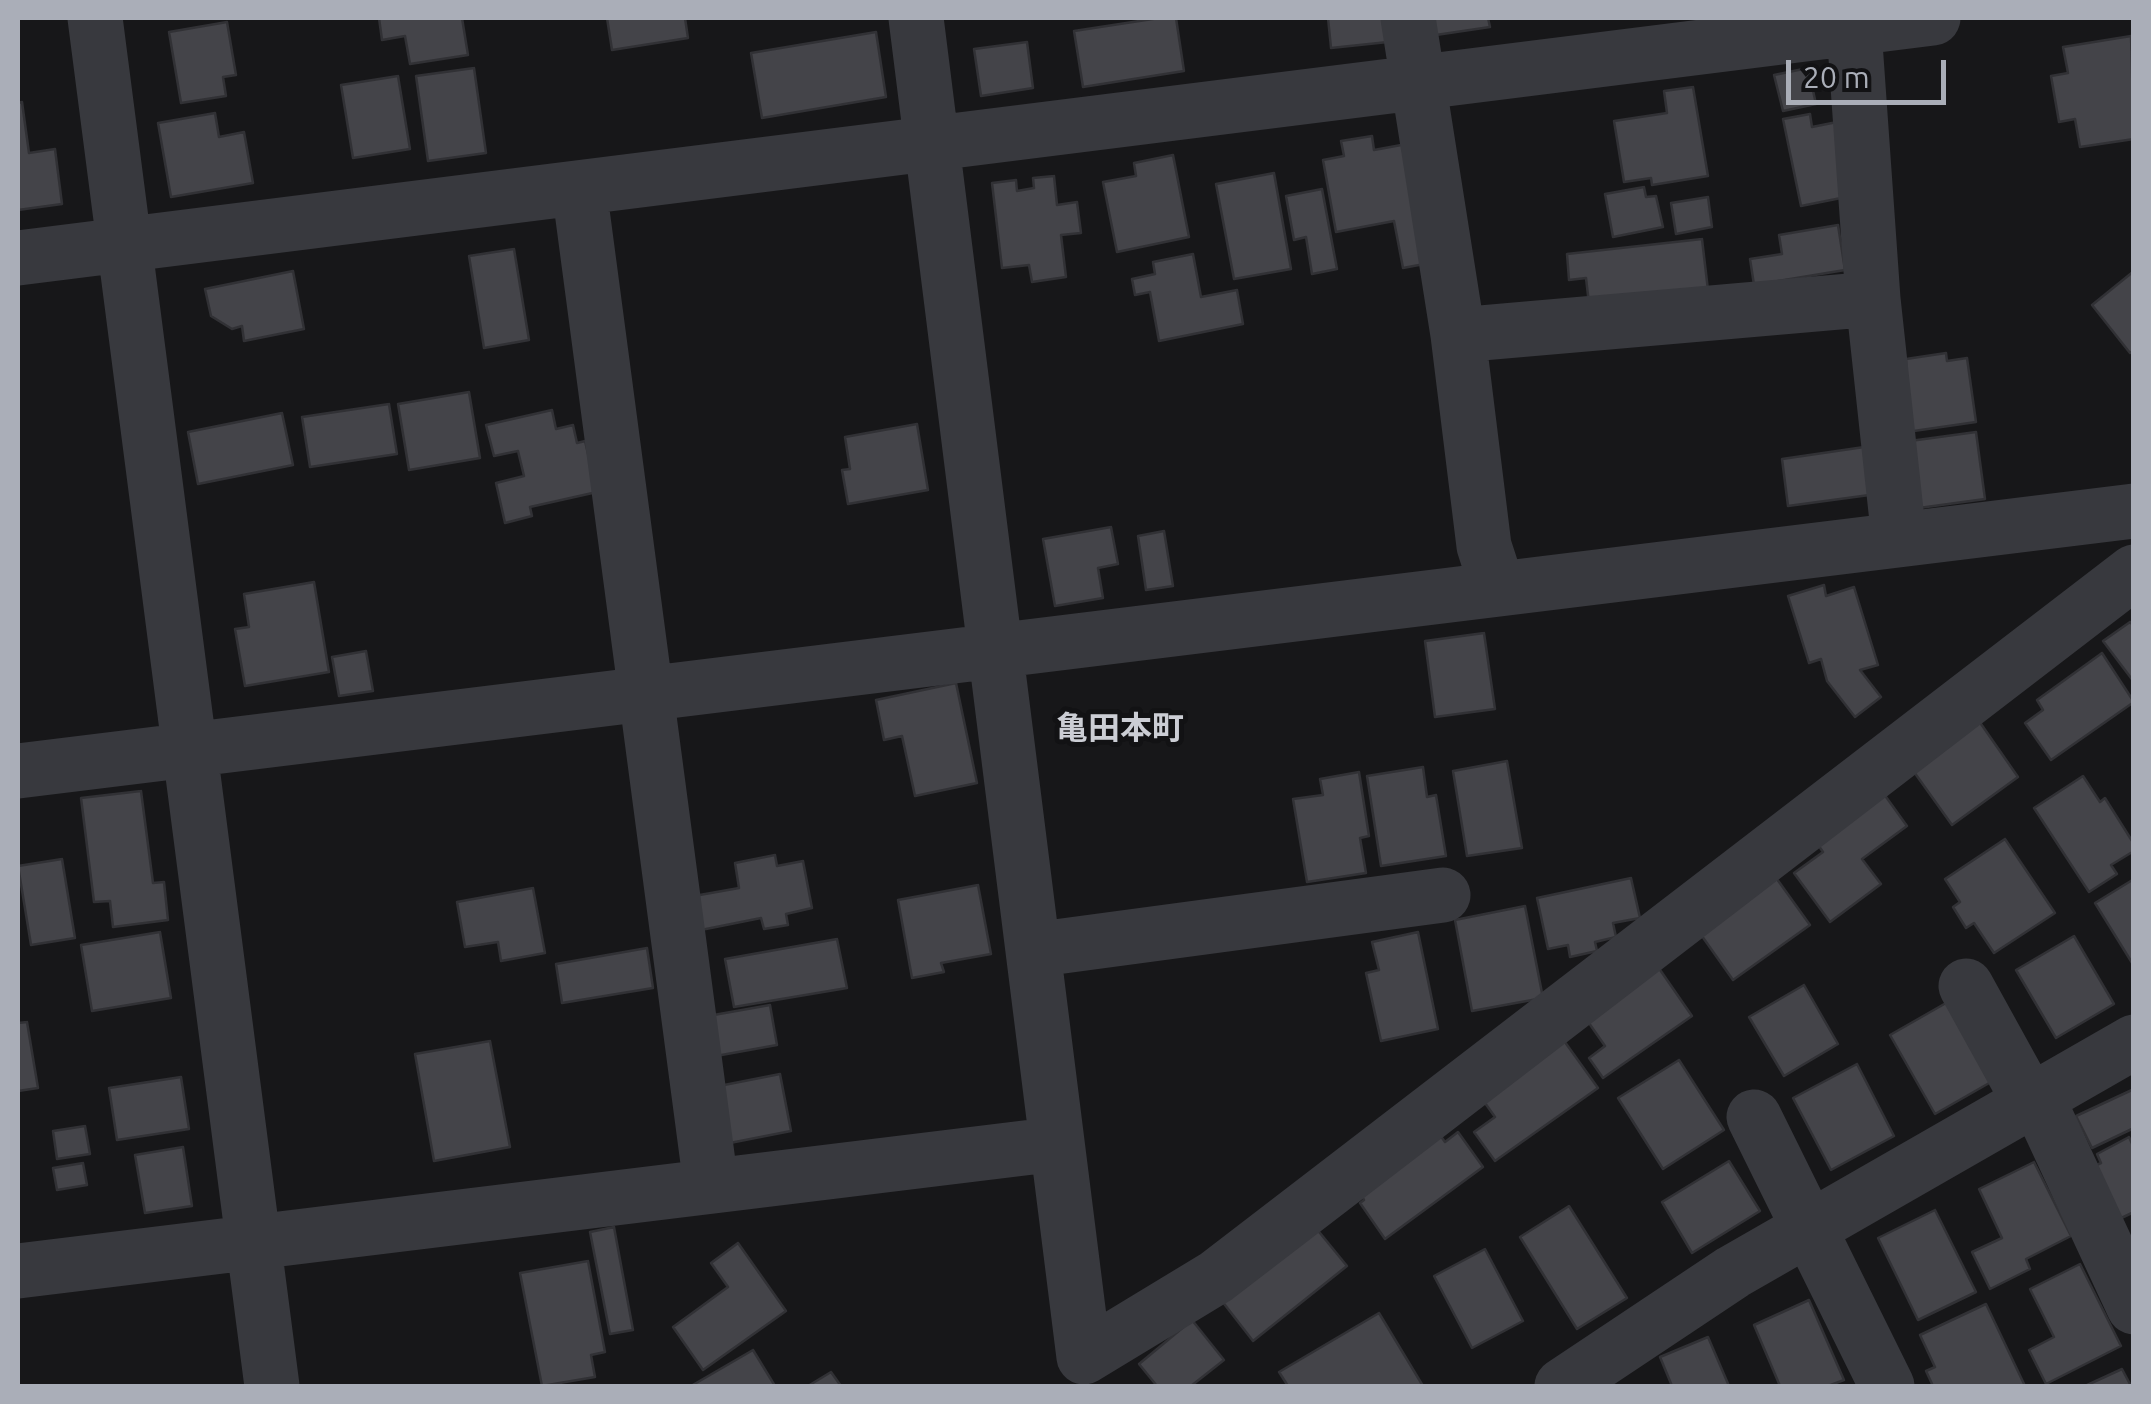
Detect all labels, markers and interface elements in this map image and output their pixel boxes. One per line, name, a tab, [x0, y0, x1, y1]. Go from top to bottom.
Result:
scale bar	[1791, 40, 1951, 102]
text: 20 m	[1803, 60, 1870, 94]
district label: 亀田本町	[1056, 709, 1184, 747]

